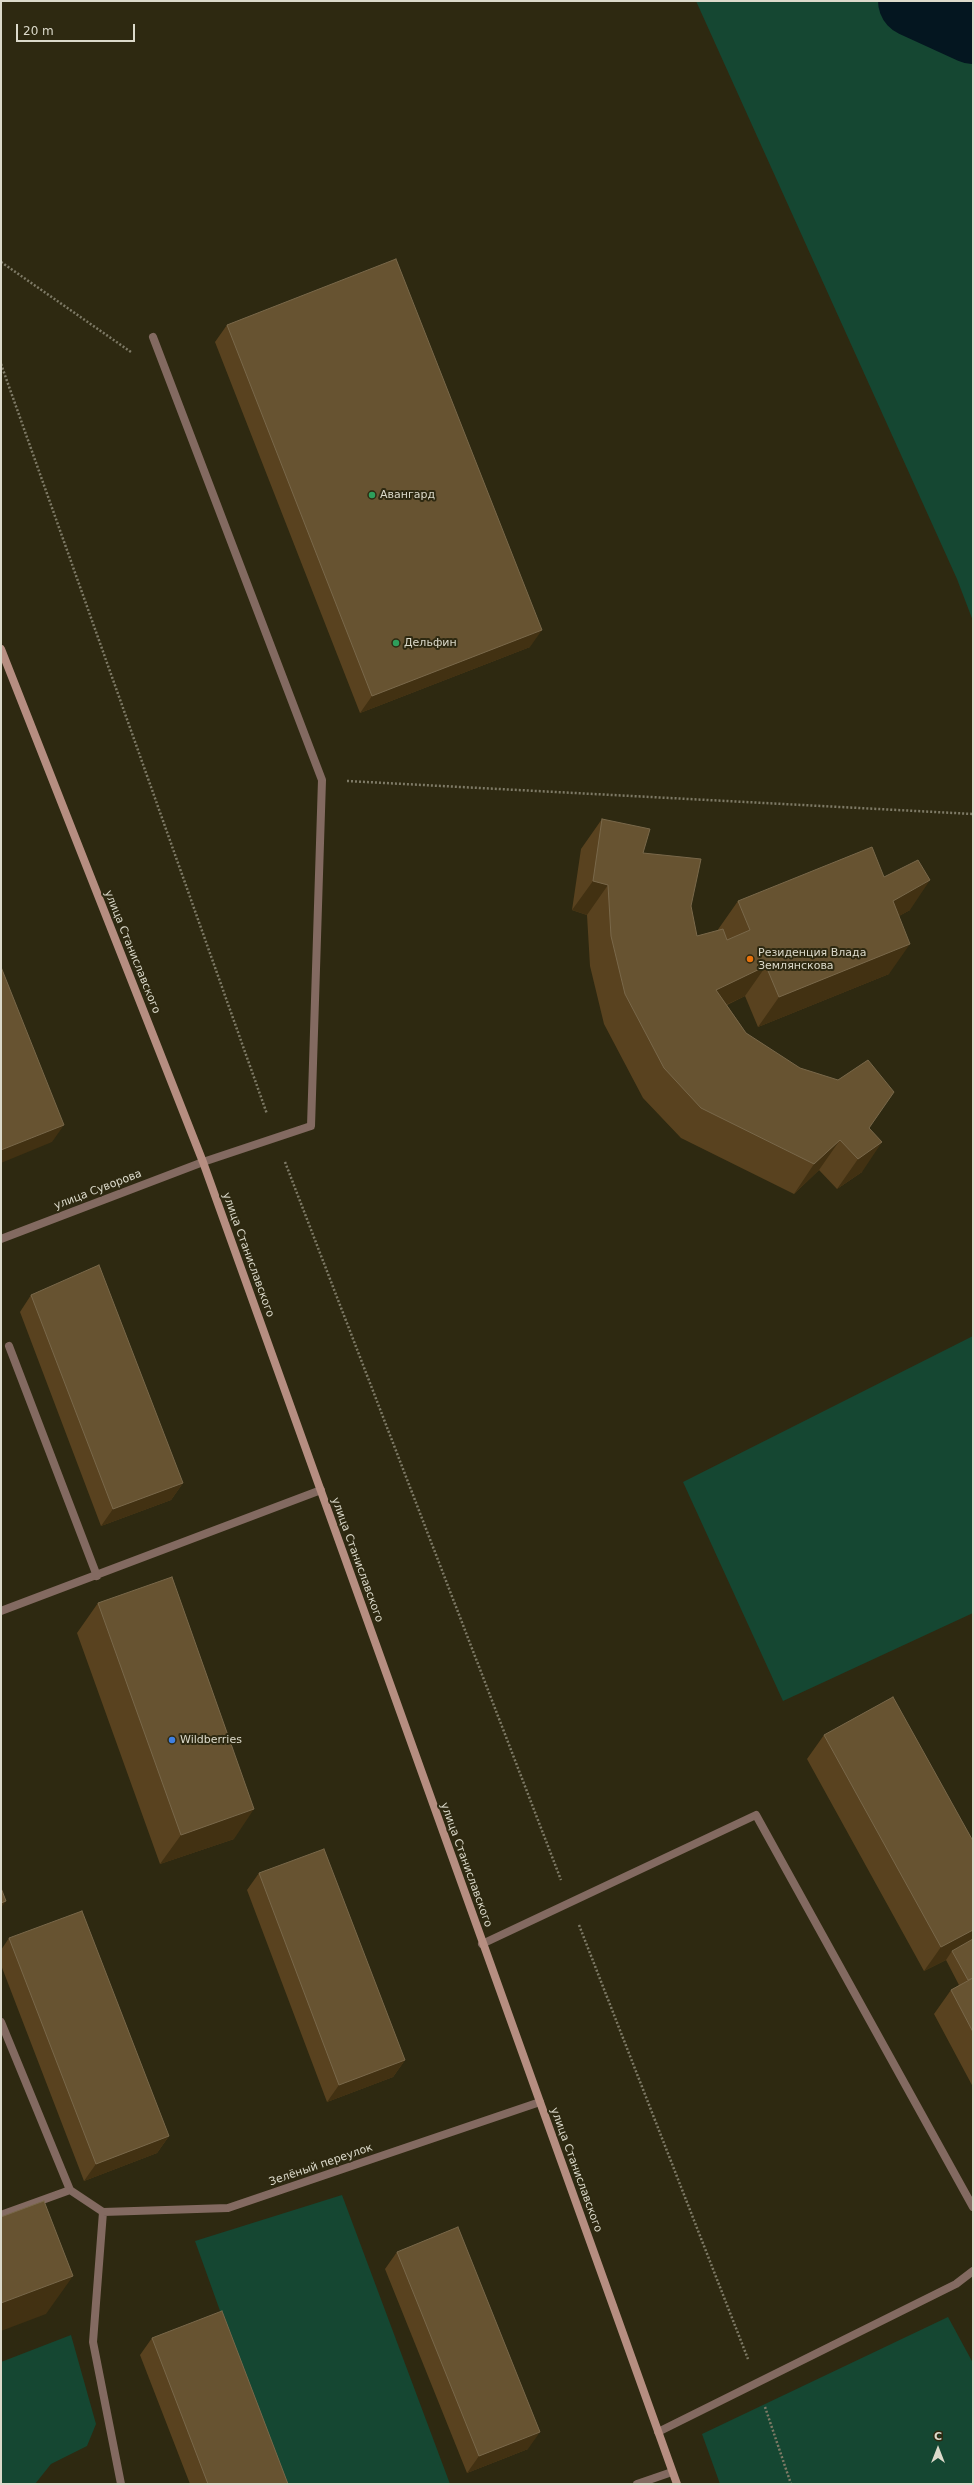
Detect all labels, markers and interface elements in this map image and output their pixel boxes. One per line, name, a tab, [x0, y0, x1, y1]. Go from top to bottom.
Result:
scale bar	[18, 16, 137, 42]
text: 20 m	[23, 24, 54, 38]
place label: Авангард	[380, 488, 435, 502]
marker: Авангард	[367, 490, 377, 500]
place label: Дельфин	[404, 636, 457, 650]
marker: Дельфин	[391, 638, 401, 648]
street label: улица Станиславского	[101, 888, 163, 1016]
place label: Резиденция Влада Землянскова	[758, 946, 866, 972]
marker: Резиденция Влада Землянскова	[745, 954, 755, 964]
street label: улица Суворова	[52, 1167, 144, 1213]
street label: улица Станиславского	[219, 1191, 277, 1319]
street label: улица Станиславского	[328, 1496, 386, 1624]
place label: Wildberries	[180, 1733, 242, 1747]
marker: Wildberries	[167, 1735, 177, 1745]
street label: улица Станиславского	[437, 1801, 495, 1929]
street label: улица Станиславского	[547, 2106, 605, 2234]
street label: Зелёный переулок	[267, 2141, 375, 2189]
north arrow	[918, 2429, 958, 2469]
text: С	[934, 2430, 942, 2443]

